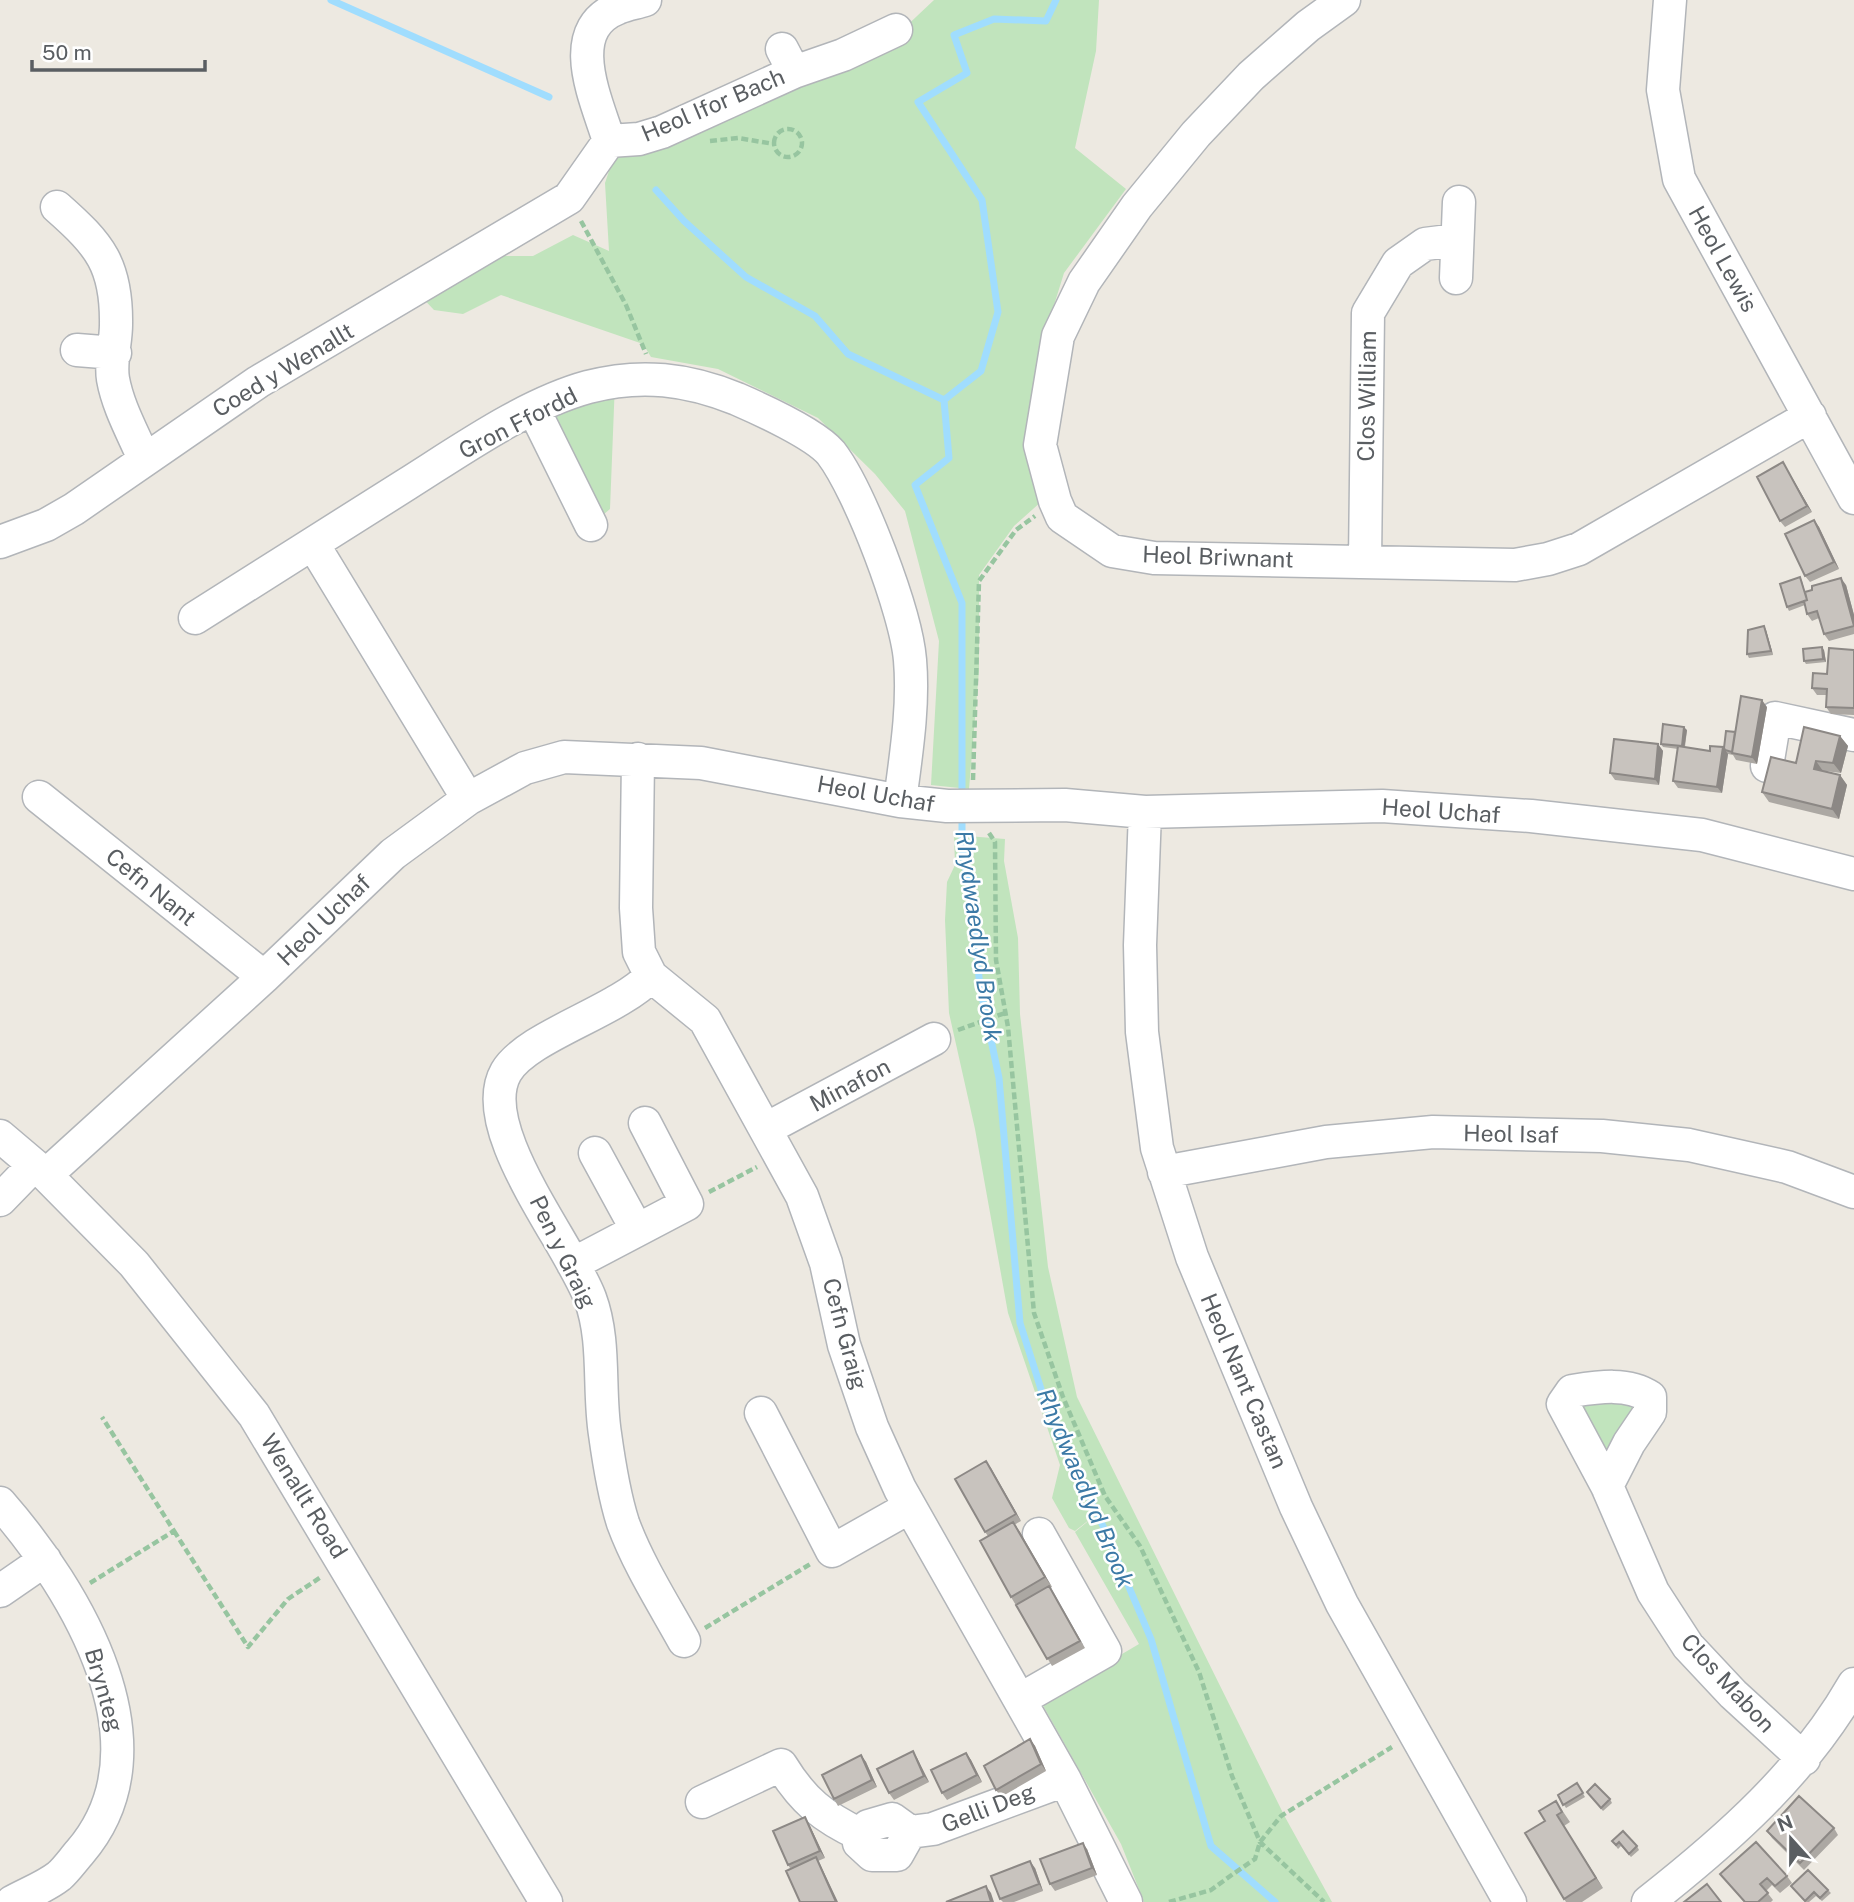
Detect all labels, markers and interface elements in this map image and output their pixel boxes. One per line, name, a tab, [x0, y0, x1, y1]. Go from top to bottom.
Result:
scale bar	[32, 28, 205, 72]
text: 50 m	[42, 40, 92, 65]
street label: Heol Ifor Bach	[637, 62, 788, 147]
street label: Heol Lewis	[1683, 201, 1764, 316]
street label: Coed y Wenallt	[207, 317, 358, 422]
street label: Clos William	[1352, 330, 1381, 462]
street label: Gron Ffordd	[454, 381, 582, 464]
street label: Heol Briwnant	[1142, 540, 1294, 573]
street label: Heol Uchaf	[815, 770, 937, 817]
street label: Heol Uchaf	[1381, 793, 1501, 828]
water label: Rhydwaedlyd Brook	[950, 828, 1008, 1044]
street label: Cefn Nant	[101, 842, 202, 931]
street label: Heol Uchaf	[271, 869, 376, 971]
street label: Minafon	[805, 1052, 895, 1117]
street label: Heol Isaf	[1463, 1119, 1559, 1148]
street label: Pen y Graig	[525, 1191, 602, 1313]
street label: Cefn Graig	[818, 1275, 873, 1393]
street label: Heol Nant Castan	[1195, 1289, 1294, 1473]
water label: Rhydwaedlyd Brook	[1031, 1384, 1141, 1591]
street label: Wenallt Road	[255, 1429, 353, 1563]
street label: Clos Mabon	[1676, 1628, 1781, 1738]
street label: Brynteg	[80, 1645, 129, 1735]
street label: Gelli Deg	[937, 1777, 1038, 1838]
north arrow	[1756, 1804, 1826, 1874]
text: N	[1774, 1810, 1796, 1836]

